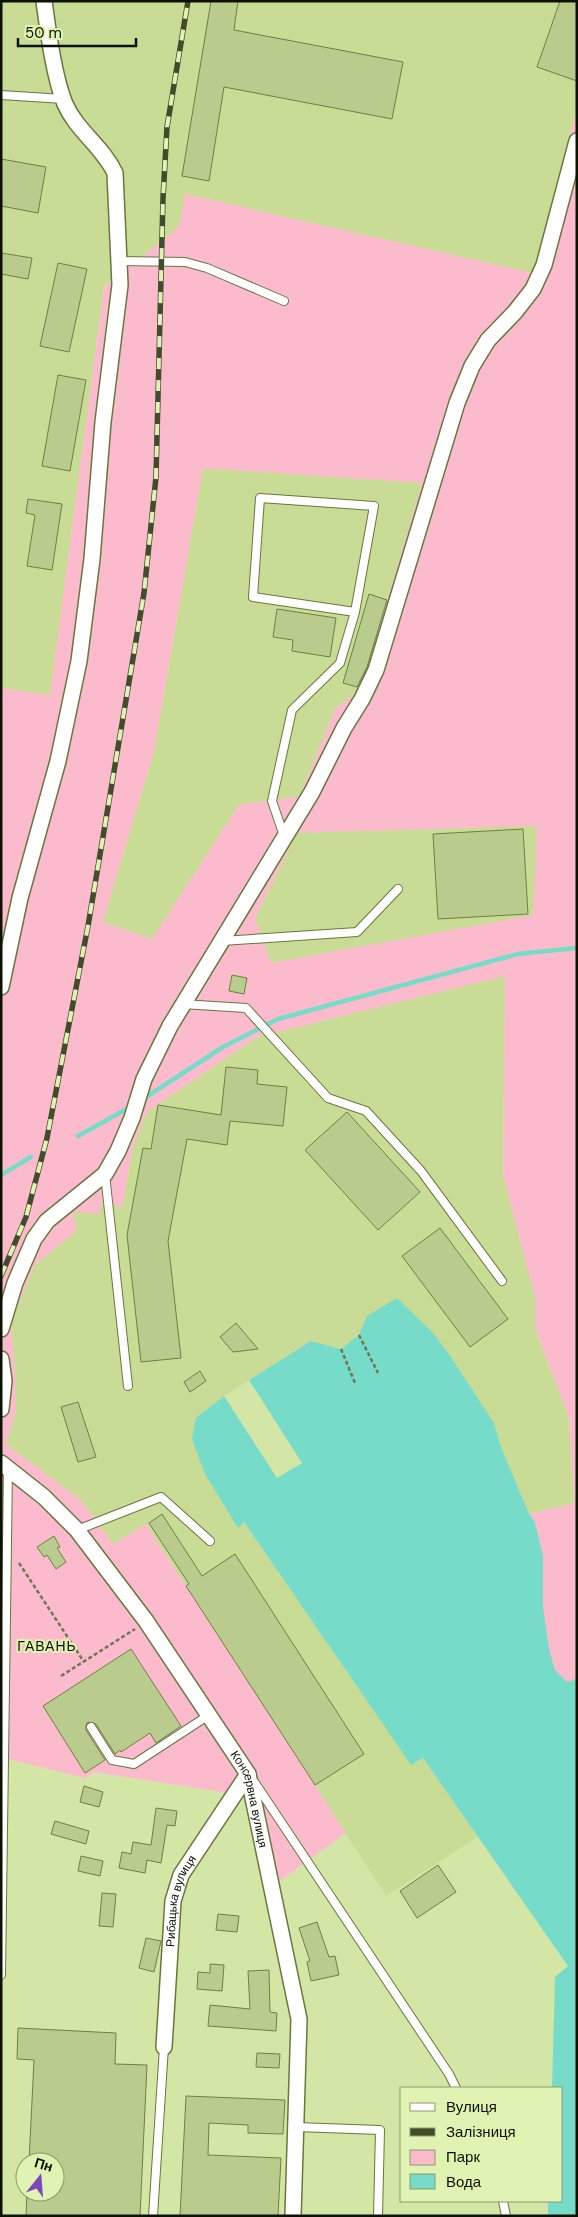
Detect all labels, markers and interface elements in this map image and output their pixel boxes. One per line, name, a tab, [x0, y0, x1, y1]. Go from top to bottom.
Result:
scale bar	[18, 15, 135, 47]
text: 50 m	[25, 23, 62, 43]
district label: ГАВАНЬ	[17, 1637, 77, 1655]
street label: Консервна вулиця	[227, 1748, 271, 1849]
street label: Рибацька вулиця	[162, 1852, 200, 1947]
legend	[400, 2087, 563, 2202]
text: Вулиця	[446, 2097, 497, 2117]
text: Залізниця	[446, 2122, 516, 2142]
text: Парк	[446, 2147, 480, 2167]
north arrow	[15, 2152, 65, 2202]
text: Пн	[32, 2153, 55, 2176]
text: Вода	[446, 2172, 482, 2192]

